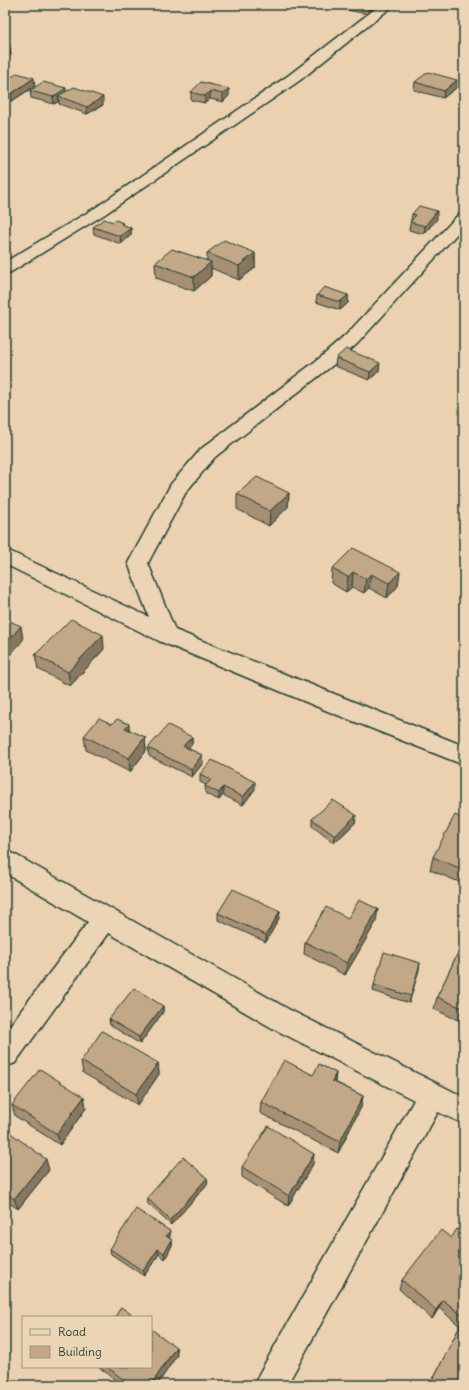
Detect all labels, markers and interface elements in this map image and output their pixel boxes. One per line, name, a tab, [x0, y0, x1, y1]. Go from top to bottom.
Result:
legend	[22, 1316, 152, 1368]
text: Road	[58, 1324, 86, 1339]
text: Building	[58, 1344, 102, 1359]

